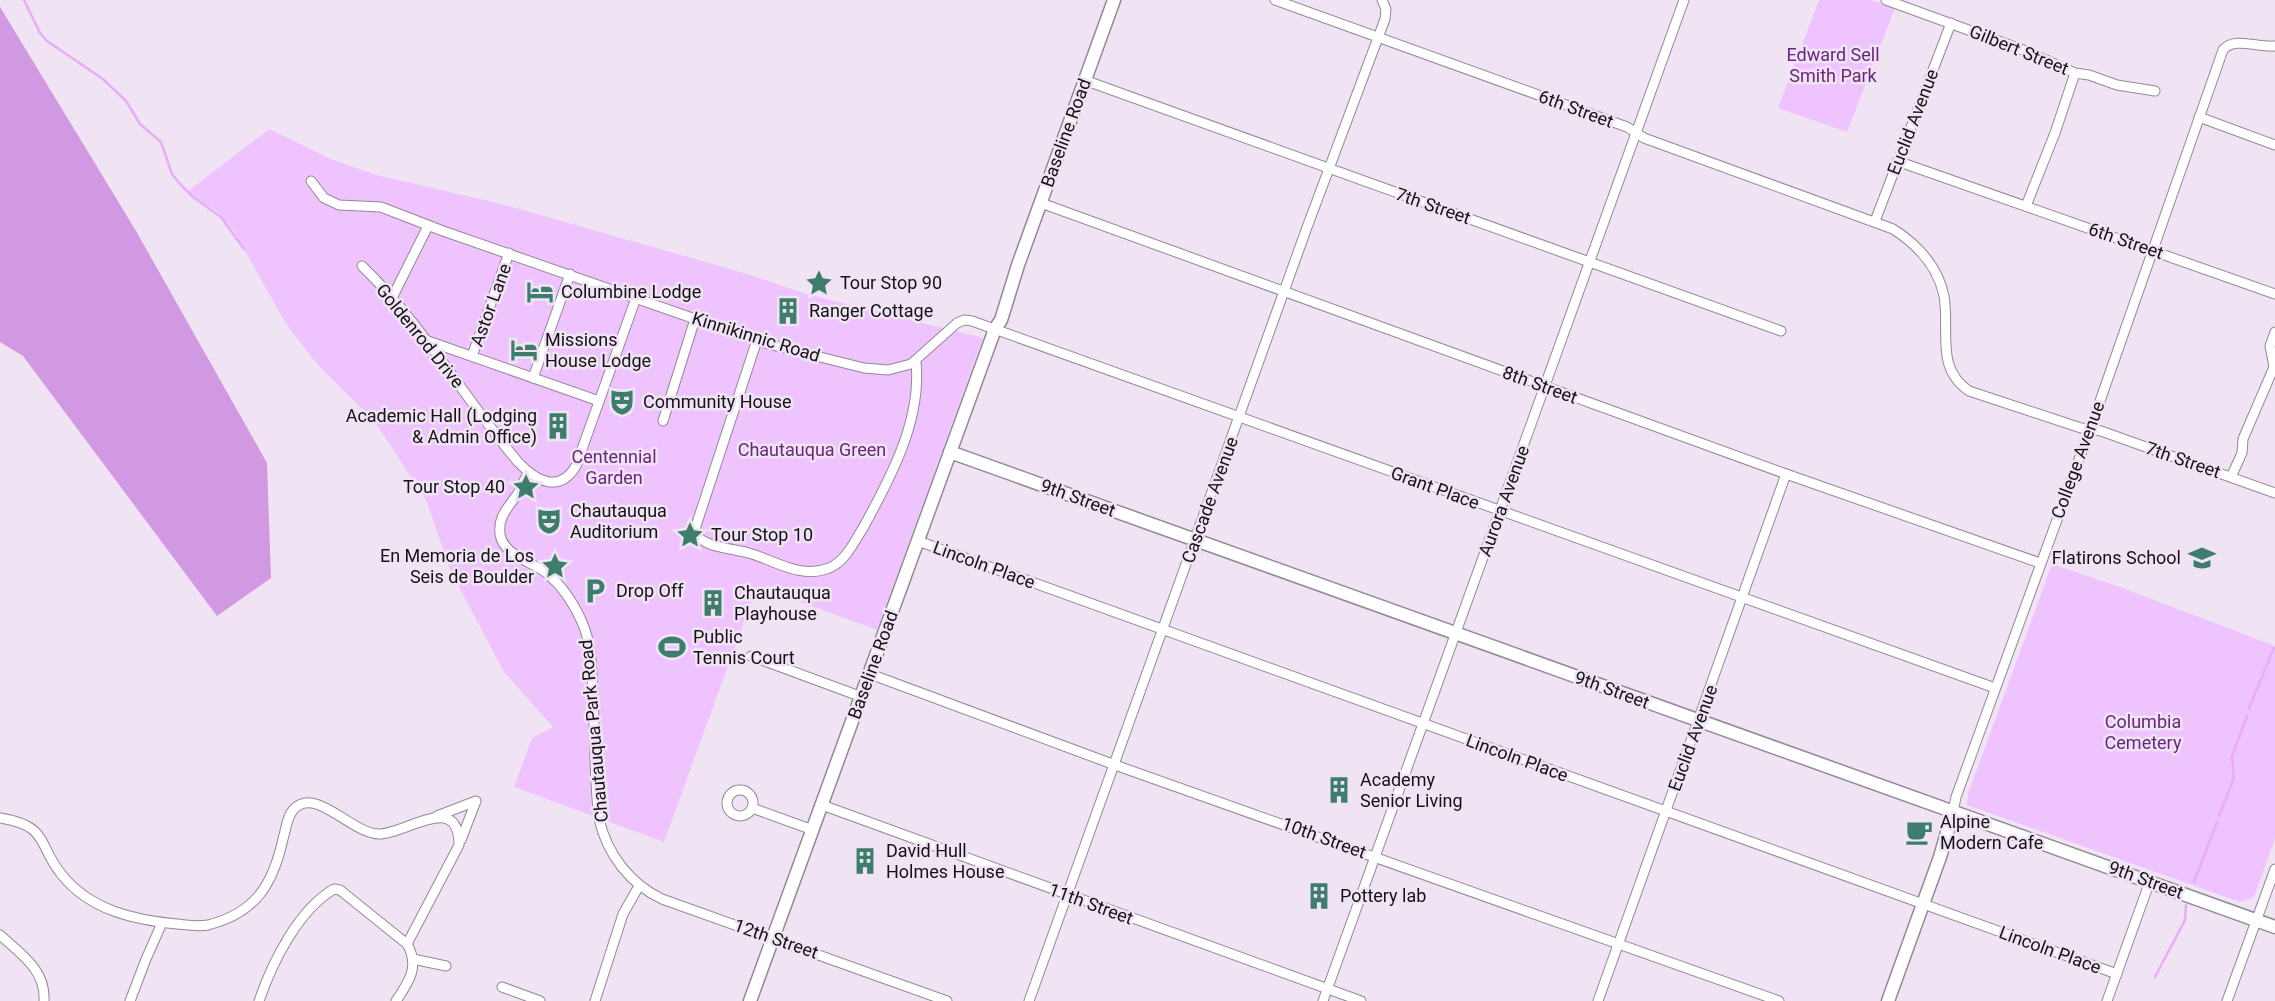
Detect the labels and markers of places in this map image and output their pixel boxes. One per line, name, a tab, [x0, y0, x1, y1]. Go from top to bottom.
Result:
place icon: Tour Stop 90	[804, 268, 834, 298]
place label: Tour Stop 90	[840, 272, 942, 293]
hotel icon: Columbine Lodge	[525, 277, 555, 307]
place label: Columbine Lodge	[561, 281, 701, 302]
building icon: Ranger Cottage	[773, 296, 803, 326]
place label: Ranger Cottage	[809, 300, 933, 321]
place label: Missions House Lodge	[545, 329, 651, 371]
hotel icon: Missions House Lodge	[509, 335, 539, 365]
theatre icon: Community House	[607, 387, 637, 417]
place label: Community House	[643, 391, 792, 412]
place label: Academic Hall (Lodging & Admin Office)	[346, 405, 537, 448]
building icon: Academic Hall (Lodging & Admin Office)	[543, 411, 573, 441]
place icon: Tour Stop 40	[511, 472, 541, 502]
place label: Tour Stop 40	[403, 476, 505, 497]
place label: Chautauqua Auditorium	[570, 500, 667, 542]
theatre icon: Chautauqua Auditorium	[534, 506, 564, 536]
place icon: Tour Stop 10	[675, 520, 705, 550]
place label: Tour Stop 10	[711, 524, 813, 545]
school or university icon: Flatirons School	[2187, 543, 2217, 573]
place label: En Memoria de Los Seis de Boulder	[380, 545, 534, 587]
place label: Flatirons School	[2052, 547, 2181, 568]
place icon: En Memoria de Los Seis de Boulder	[540, 551, 570, 581]
parking icon: Drop Off	[580, 576, 610, 606]
place label: Drop Off	[616, 580, 684, 601]
place label: Chautauqua Playhouse	[734, 582, 831, 624]
building icon: Chautauqua Playhouse	[698, 588, 728, 618]
place label: Public Tennis Court	[693, 626, 795, 668]
sports icon: Public Tennis Court	[657, 632, 687, 662]
place label: Academy Senior Living	[1360, 769, 1463, 811]
building icon: Academy Senior Living	[1324, 775, 1354, 805]
place label: Alpine Modern Cafe	[1940, 811, 2043, 853]
cafe icon: Alpine Modern Cafe	[1904, 817, 1934, 847]
place label: David Hull Holmes House	[886, 840, 1004, 882]
building icon: David Hull Holmes House	[850, 846, 880, 876]
building icon: Pottery lab	[1304, 881, 1334, 911]
place label: Pottery lab	[1340, 885, 1426, 906]

